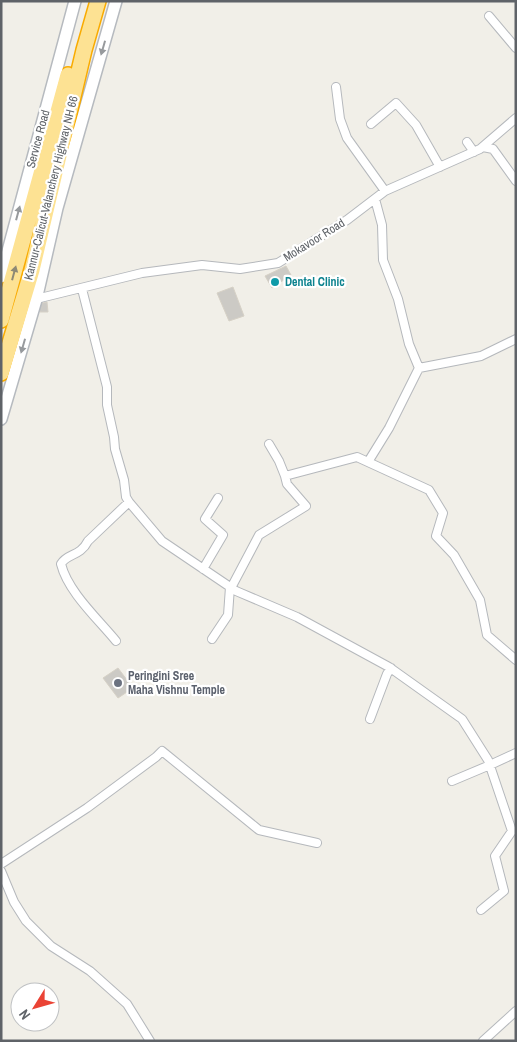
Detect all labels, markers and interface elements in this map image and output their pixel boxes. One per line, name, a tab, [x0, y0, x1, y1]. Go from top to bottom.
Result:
one-way arrow	[99, 41, 107, 56]
street label: Kannur-Calicut-Valanchery Highway NH 66	[20, 94, 82, 282]
street label: Service Road	[23, 108, 53, 170]
one-way arrow	[14, 206, 22, 221]
street label: Mokavoor Road	[280, 215, 348, 265]
one-way arrow	[10, 265, 18, 281]
place label: Dental Clinic	[285, 274, 345, 290]
marker: Dental Clinic	[269, 276, 281, 288]
one-way arrow	[18, 339, 26, 354]
place label: Peringini Sree Maha Vishnu Temple	[128, 668, 226, 698]
marker: Peringini Sree Maha Vishnu Temple	[112, 677, 124, 689]
north arrow	[10, 982, 60, 1032]
text: N	[15, 1006, 34, 1024]

